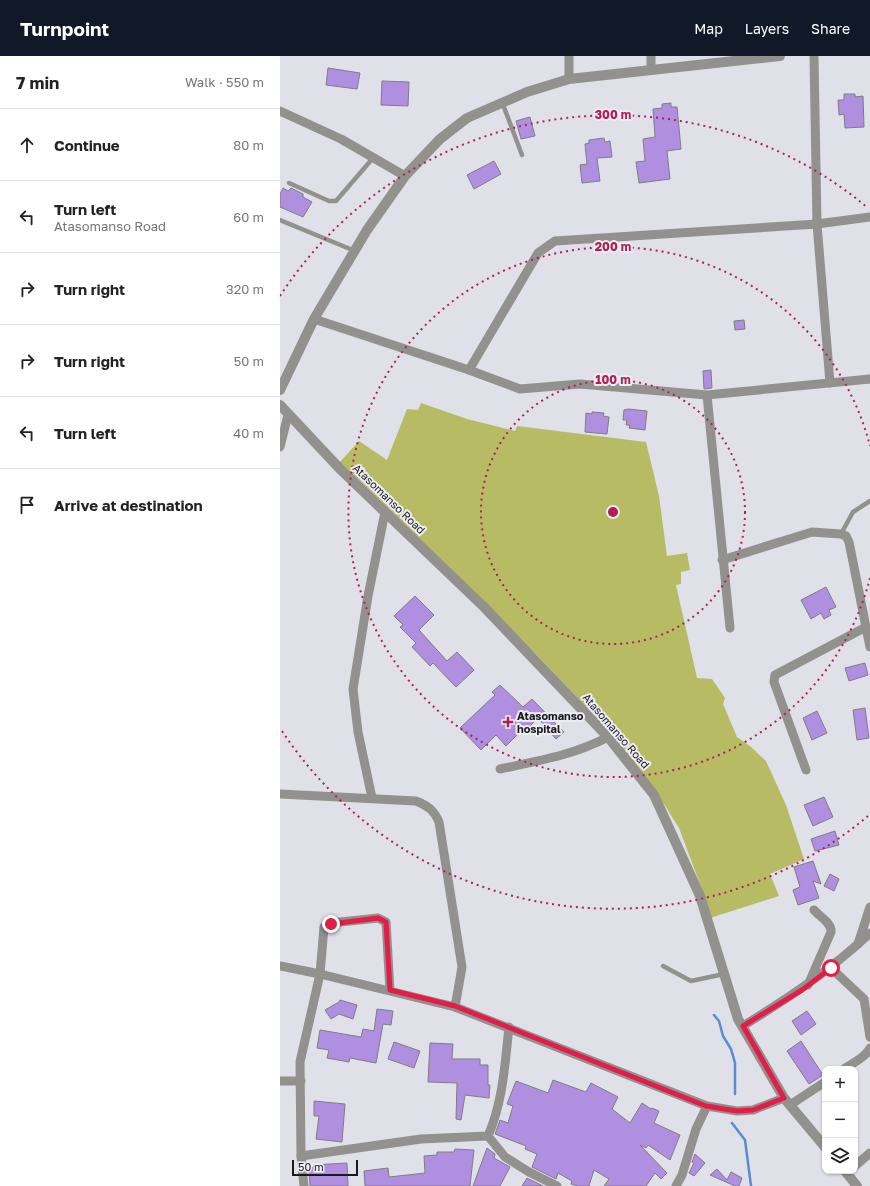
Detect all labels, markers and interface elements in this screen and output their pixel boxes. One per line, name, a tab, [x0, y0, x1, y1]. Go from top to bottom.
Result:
text: Turnpoint	[20, 17, 109, 40]
text: Map	[694, 20, 723, 37]
text: Layers	[745, 20, 789, 37]
text: Share	[811, 20, 850, 37]
text: 7 min	[16, 72, 59, 93]
text: Walk · 550 m	[185, 74, 264, 90]
text: 300 m	[595, 107, 631, 122]
icon: ahead	[16, 134, 38, 156]
text: Continue	[54, 136, 120, 154]
text: 80 m	[233, 137, 264, 153]
text: Turn left	[54, 200, 116, 218]
icon: left	[16, 206, 38, 228]
text: 60 m	[233, 209, 264, 225]
text: Atasomanso Road	[54, 218, 166, 234]
text: 200 m	[595, 239, 631, 254]
icon: right	[16, 278, 38, 300]
text: Turn right	[54, 280, 125, 298]
text: 320 m	[226, 281, 264, 297]
icon: right	[16, 350, 38, 372]
text: Turn right	[54, 352, 125, 370]
text: 50 m	[234, 353, 264, 369]
text: 100 m	[595, 372, 631, 387]
icon: left	[16, 422, 38, 444]
text: Turn left	[54, 424, 116, 442]
text: 40 m	[233, 425, 264, 441]
street label: Atasomanso Road	[351, 461, 428, 536]
icon: arrive	[16, 494, 38, 516]
text: Arrive at destination	[54, 496, 203, 514]
centre of rings	[606, 505, 620, 519]
street label: Atasomanso Road	[580, 691, 652, 771]
place label: Atasomanso hospital	[517, 709, 584, 735]
marker: Atasomanso hospital	[502, 716, 514, 728]
route end	[322, 915, 340, 933]
route start	[822, 959, 840, 977]
map controls	[822, 1066, 858, 1174]
button: +	[822, 1066, 858, 1102]
button: −	[822, 1102, 858, 1138]
button: layers	[822, 1138, 858, 1174]
scale bar	[292, 1158, 358, 1177]
text: 50 m	[298, 1160, 324, 1173]

